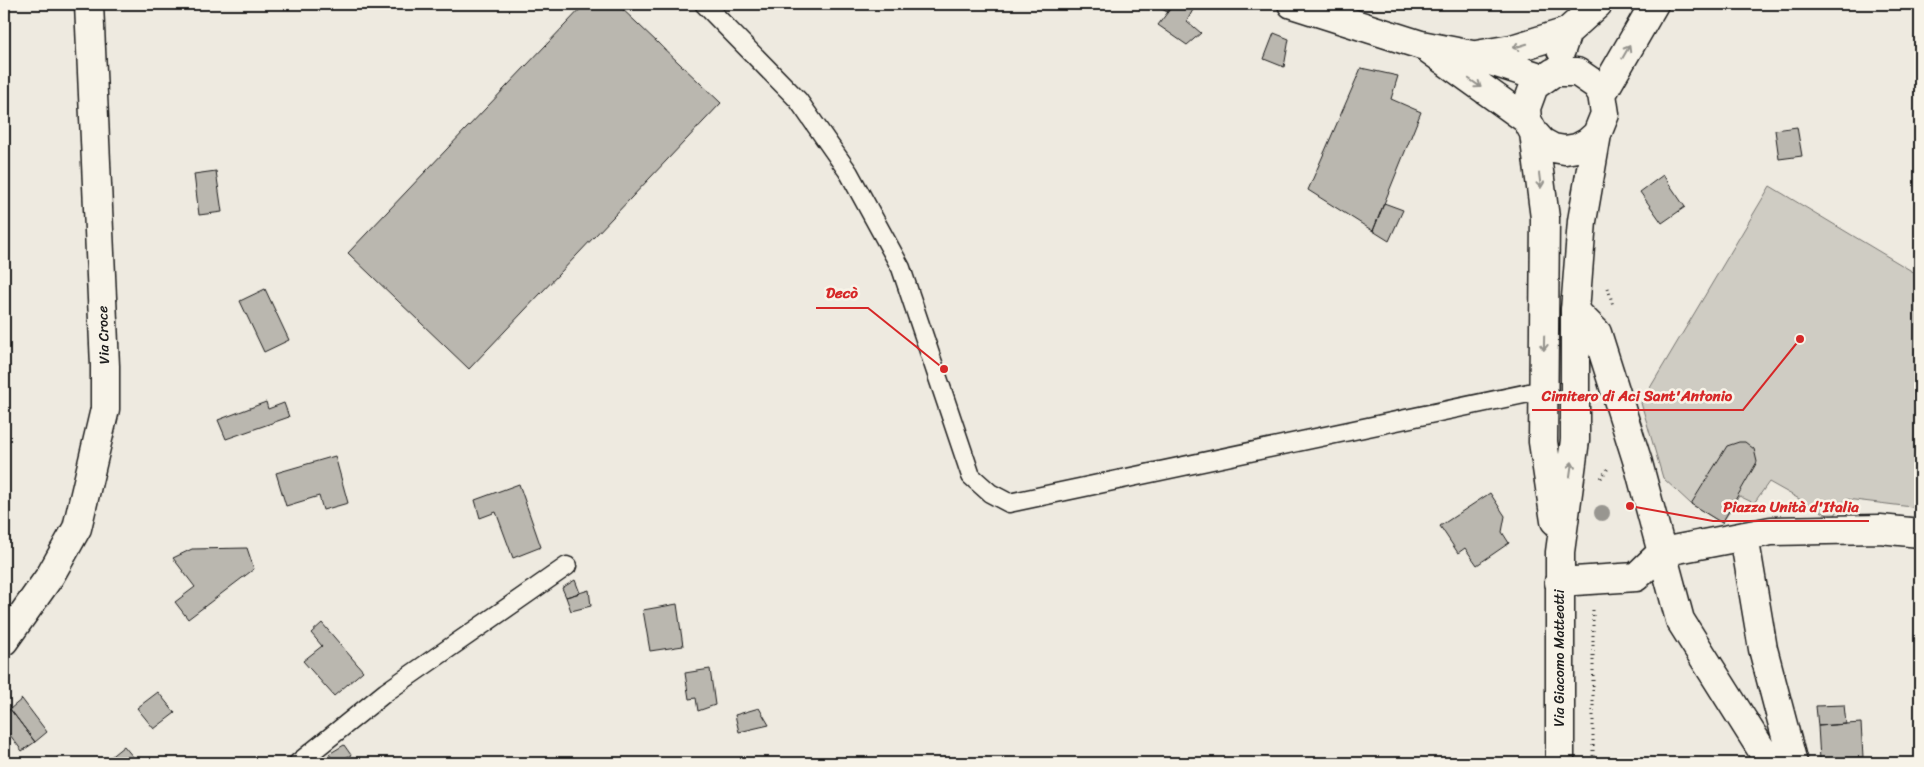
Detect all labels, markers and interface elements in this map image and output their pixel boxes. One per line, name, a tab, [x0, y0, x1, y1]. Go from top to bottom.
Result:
one-way arrow	[1513, 42, 1529, 52]
one-way arrow	[1622, 45, 1631, 60]
one-way arrow	[1468, 78, 1482, 88]
one-way arrow	[1535, 173, 1545, 189]
callout: Decò	[816, 278, 868, 308]
text: Decò	[826, 280, 858, 306]
street label: Via Croce	[90, 305, 117, 365]
one-way arrow	[1539, 335, 1548, 351]
callout: Cimitero di Aci Sant'Antonio	[1532, 380, 1743, 410]
text: Cimitero di Aci Sant'Antonio	[1541, 383, 1733, 409]
one-way arrow	[1566, 461, 1576, 477]
callout: Piazza Unità d'Italia	[1713, 491, 1869, 521]
text: Piazza Unità d'Italia	[1723, 494, 1859, 520]
street label: Via Giacomo Matteotti	[1547, 588, 1572, 727]

